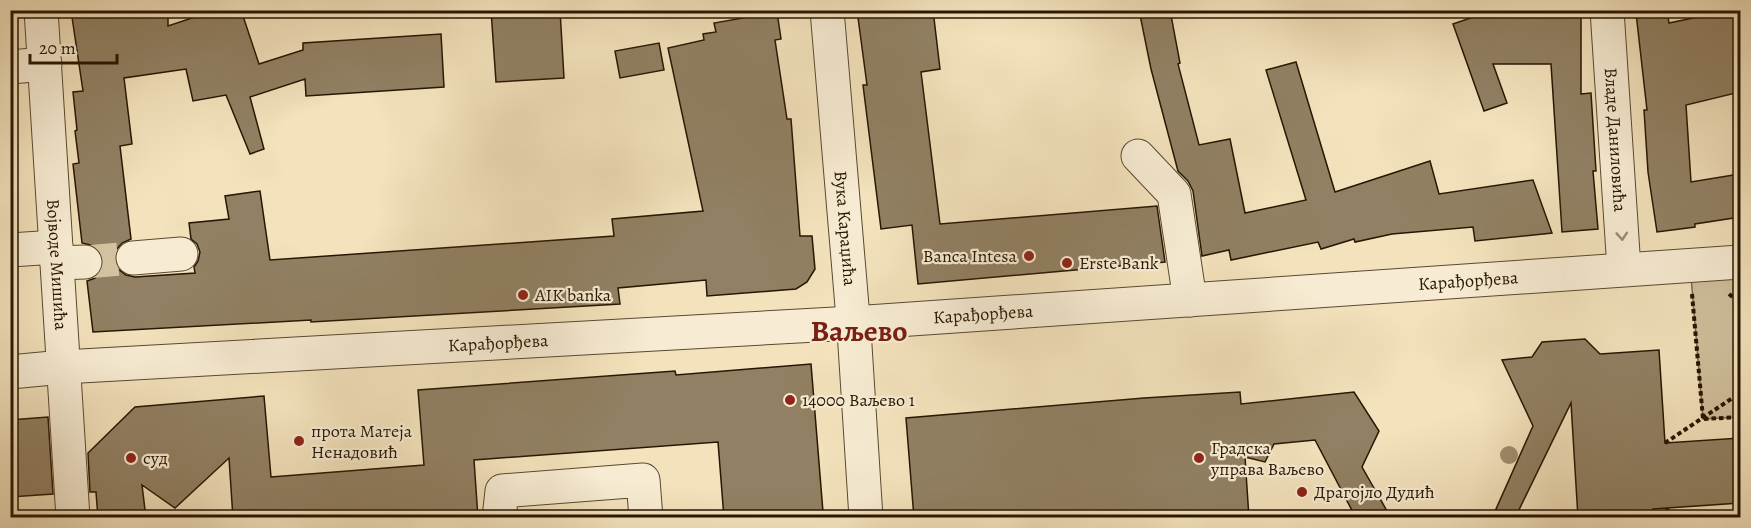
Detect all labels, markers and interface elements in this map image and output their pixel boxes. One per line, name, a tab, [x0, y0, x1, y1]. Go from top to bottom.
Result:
scale bar	[30, 27, 117, 65]
text: 20 m	[39, 36, 76, 60]
street label: Владе Даниловића	[1599, 67, 1632, 213]
street label: Вука Караџића	[829, 170, 862, 287]
street label: Војводе Мишића	[41, 198, 73, 332]
one-way arrow	[1615, 232, 1628, 241]
place label: Banca Intesa	[923, 244, 1018, 268]
marker: Banca Intesa	[1022, 249, 1036, 263]
place label: Erste Bank	[1079, 251, 1159, 275]
marker: Erste Bank	[1060, 256, 1074, 270]
street label: Карађорђева	[1417, 265, 1520, 296]
place label: AIK banka	[534, 283, 612, 307]
marker: AIK banka	[516, 288, 530, 302]
street label: Карађорђева	[932, 299, 1035, 329]
district label: Ваљево	[810, 311, 908, 351]
street label: Карађорђева	[447, 328, 550, 358]
place label: 14000 Ваљево 1	[802, 388, 915, 412]
marker: 14000 Ваљево 1	[783, 393, 797, 407]
place label: прота Матеја Ненадовић	[311, 419, 413, 464]
marker: прота Матеја Ненадовић	[292, 434, 306, 448]
place label: Градска управа Ваљево	[1210, 436, 1324, 481]
place label: суд	[143, 446, 168, 470]
marker: суд	[124, 451, 138, 465]
marker: Градска управа Ваљево	[1192, 451, 1206, 465]
place label: Драгојло Дудић	[1314, 480, 1435, 504]
marker: Драгојло Дудић	[1295, 485, 1309, 499]

